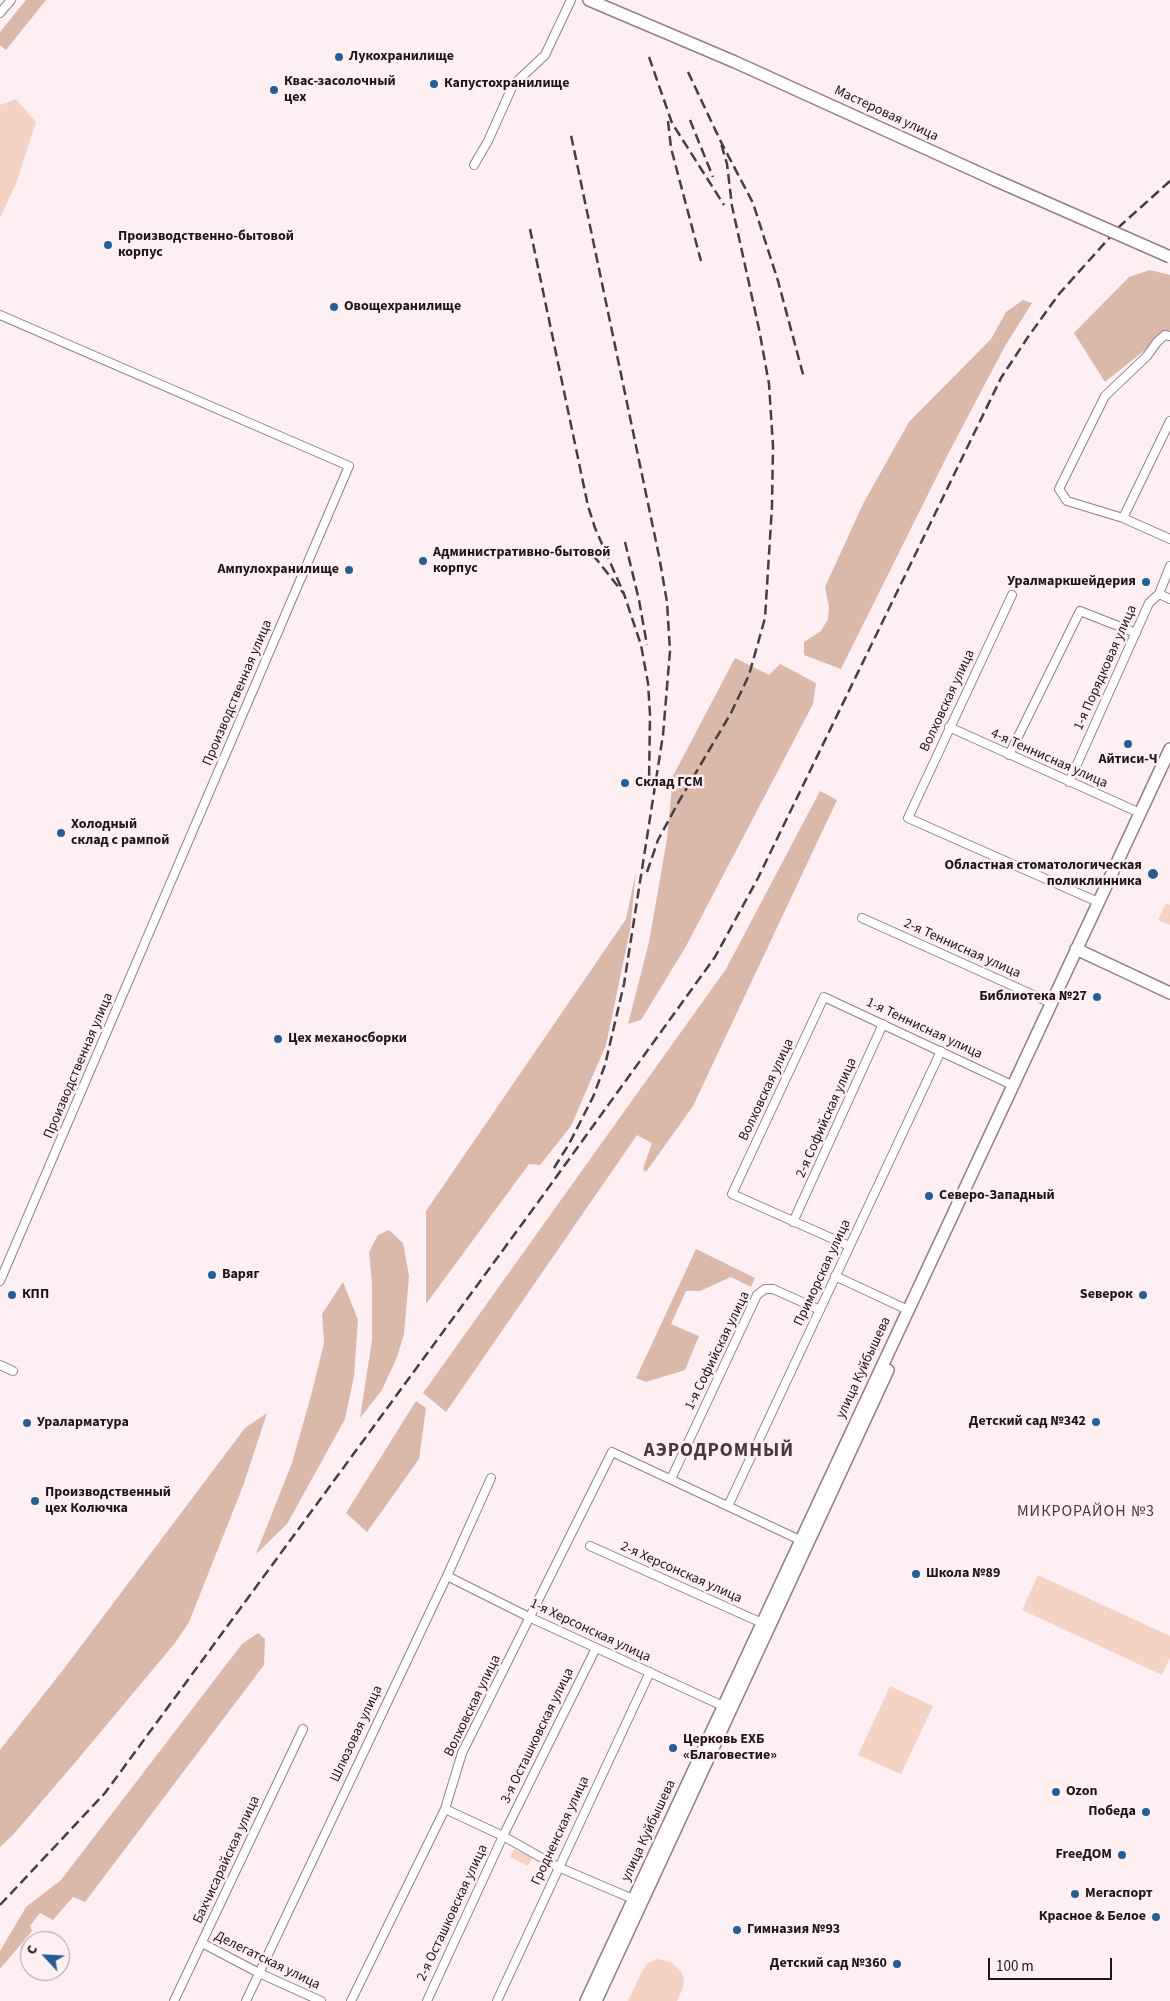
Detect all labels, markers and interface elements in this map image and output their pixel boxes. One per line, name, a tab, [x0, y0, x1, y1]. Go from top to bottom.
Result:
place label: Лукохранилище	[349, 49, 454, 65]
marker: Лукохранилище	[333, 51, 345, 63]
place label: Квас-засолочный цех	[284, 74, 396, 106]
place label: Капустохранилище	[444, 76, 569, 92]
marker: Капустохранилище	[428, 78, 440, 90]
street label: Мастеровая улица	[831, 83, 941, 145]
marker: Квас-засолочный цех	[268, 84, 280, 96]
place label: Производственно-бытовой корпус	[118, 229, 294, 262]
marker: Производственно-бытовой корпус	[102, 239, 114, 251]
place label: Овощехранилище	[344, 299, 461, 315]
marker: Овощехранилище	[328, 301, 340, 313]
place label: Административно-бытовой корпус	[433, 545, 610, 578]
marker: Административно-бытовой корпус	[417, 555, 429, 567]
place label: Ампулохранилище	[217, 562, 339, 578]
marker: Ампулохранилище	[343, 564, 355, 576]
place label: Уралмаркшейдерия	[1007, 574, 1136, 590]
marker: Уралмаркшейдерия	[1140, 576, 1152, 588]
street label: 1-я Порядковая улица	[1071, 603, 1141, 733]
street label: Производственная улица	[200, 617, 276, 769]
street label: Волховская улица	[917, 647, 979, 755]
street label: 4-я Теннисная улица	[988, 726, 1110, 792]
marker: Айтиси-Ч	[1122, 738, 1134, 750]
place label: Айтиси-Ч	[1098, 752, 1158, 768]
place label: Склад ГСМ	[635, 775, 703, 791]
marker: Склад ГСМ	[619, 777, 631, 789]
place label: Холодный склад с рампой	[71, 817, 169, 850]
marker: Холодный склад с рампой	[55, 827, 67, 839]
place label: Областная стоматологическая поликлинника	[944, 858, 1142, 890]
marker: Областная стоматологическая поликлинника	[1146, 867, 1160, 881]
street label: 2-я Теннисная улица	[901, 916, 1023, 982]
place label: Библиотека №27	[979, 989, 1087, 1005]
street label: Производственная улица	[41, 990, 117, 1142]
marker: Библиотека №27	[1091, 991, 1103, 1003]
street label: 1-я Теннисная улица	[863, 995, 985, 1063]
place label: Цех механосборки	[288, 1031, 407, 1047]
marker: Цех механосборки	[272, 1033, 284, 1045]
street label: Волховская улица	[736, 1036, 798, 1144]
street label: 2-я Софийская улица	[793, 1055, 861, 1181]
place label: Северо-Западный	[939, 1188, 1055, 1204]
marker: Северо-Западный	[923, 1190, 935, 1202]
street label: Приморская улица	[791, 1217, 855, 1329]
place label: Варяг	[222, 1267, 259, 1283]
marker: Варяг	[206, 1269, 218, 1281]
place label: КПП	[22, 1287, 49, 1303]
place label: Sеверок	[1080, 1287, 1133, 1303]
marker: КПП	[6, 1289, 18, 1301]
street label: 1-я Софийская улица	[682, 1289, 754, 1413]
marker: Sеверок	[1137, 1289, 1149, 1301]
street label: улица Куйбышева	[833, 1314, 895, 1422]
place label: Детский сад №342	[969, 1414, 1086, 1430]
place label: Ураларматура	[37, 1415, 129, 1431]
marker: Детский сад №342	[1090, 1416, 1102, 1428]
marker: Ураларматура	[21, 1417, 33, 1429]
district label: АЭРОДРОМНЫЙ	[642, 1441, 796, 1463]
place label: Производственный цех Колючка	[45, 1485, 171, 1518]
marker: Производственный цех Колючка	[29, 1495, 41, 1507]
district label: МИКРОРАЙОН №3	[1015, 1502, 1157, 1522]
street label: 2-я Херсонская улица	[618, 1539, 744, 1607]
place label: Школа №89	[926, 1566, 1000, 1582]
marker: Школа №89	[910, 1568, 922, 1580]
street label: 1-я Херсонская улица	[527, 1596, 653, 1666]
street label: Волховская улица	[441, 1652, 505, 1760]
street label: 3-я Осташковская улица	[498, 1665, 578, 1807]
street label: Шлюзовая улица	[327, 1683, 387, 1785]
place label: Церковь ЕХБ «Благовестие»	[683, 1732, 777, 1764]
marker: Церковь ЕХБ «Благовестие»	[667, 1742, 679, 1754]
street label: Гродненская улица	[528, 1774, 594, 1888]
street label: улица Куйбышева	[618, 1777, 680, 1885]
place label: Ozon	[1066, 1784, 1097, 1800]
marker: Ozon	[1050, 1786, 1062, 1798]
street label: Бахчисарайская улица	[190, 1793, 264, 1927]
place label: Победа	[1088, 1804, 1136, 1820]
marker: Победа	[1140, 1806, 1152, 1818]
street label: 2-я Осташковская улица	[414, 1842, 492, 1984]
place label: FreeДОМ	[1056, 1847, 1112, 1863]
marker: FreeДОМ	[1116, 1849, 1128, 1861]
place label: Мегаспорт	[1085, 1886, 1153, 1902]
marker: Мегаспорт	[1069, 1888, 1081, 1900]
place label: Красное & Белое	[1039, 1909, 1146, 1925]
marker: Красное & Белое	[1150, 1911, 1162, 1923]
place label: Гимназия №93	[747, 1922, 840, 1938]
marker: Гимназия №93	[731, 1924, 743, 1936]
street label: Делегатская улица	[211, 1928, 323, 1994]
north arrow	[20, 1931, 70, 1981]
text: С	[22, 1942, 43, 1958]
scale bar	[990, 1948, 1114, 1980]
place label: Детский сад №360	[770, 1956, 887, 1972]
text: 100 m	[996, 1956, 1034, 1977]
marker: Детский сад №360	[891, 1958, 903, 1970]

